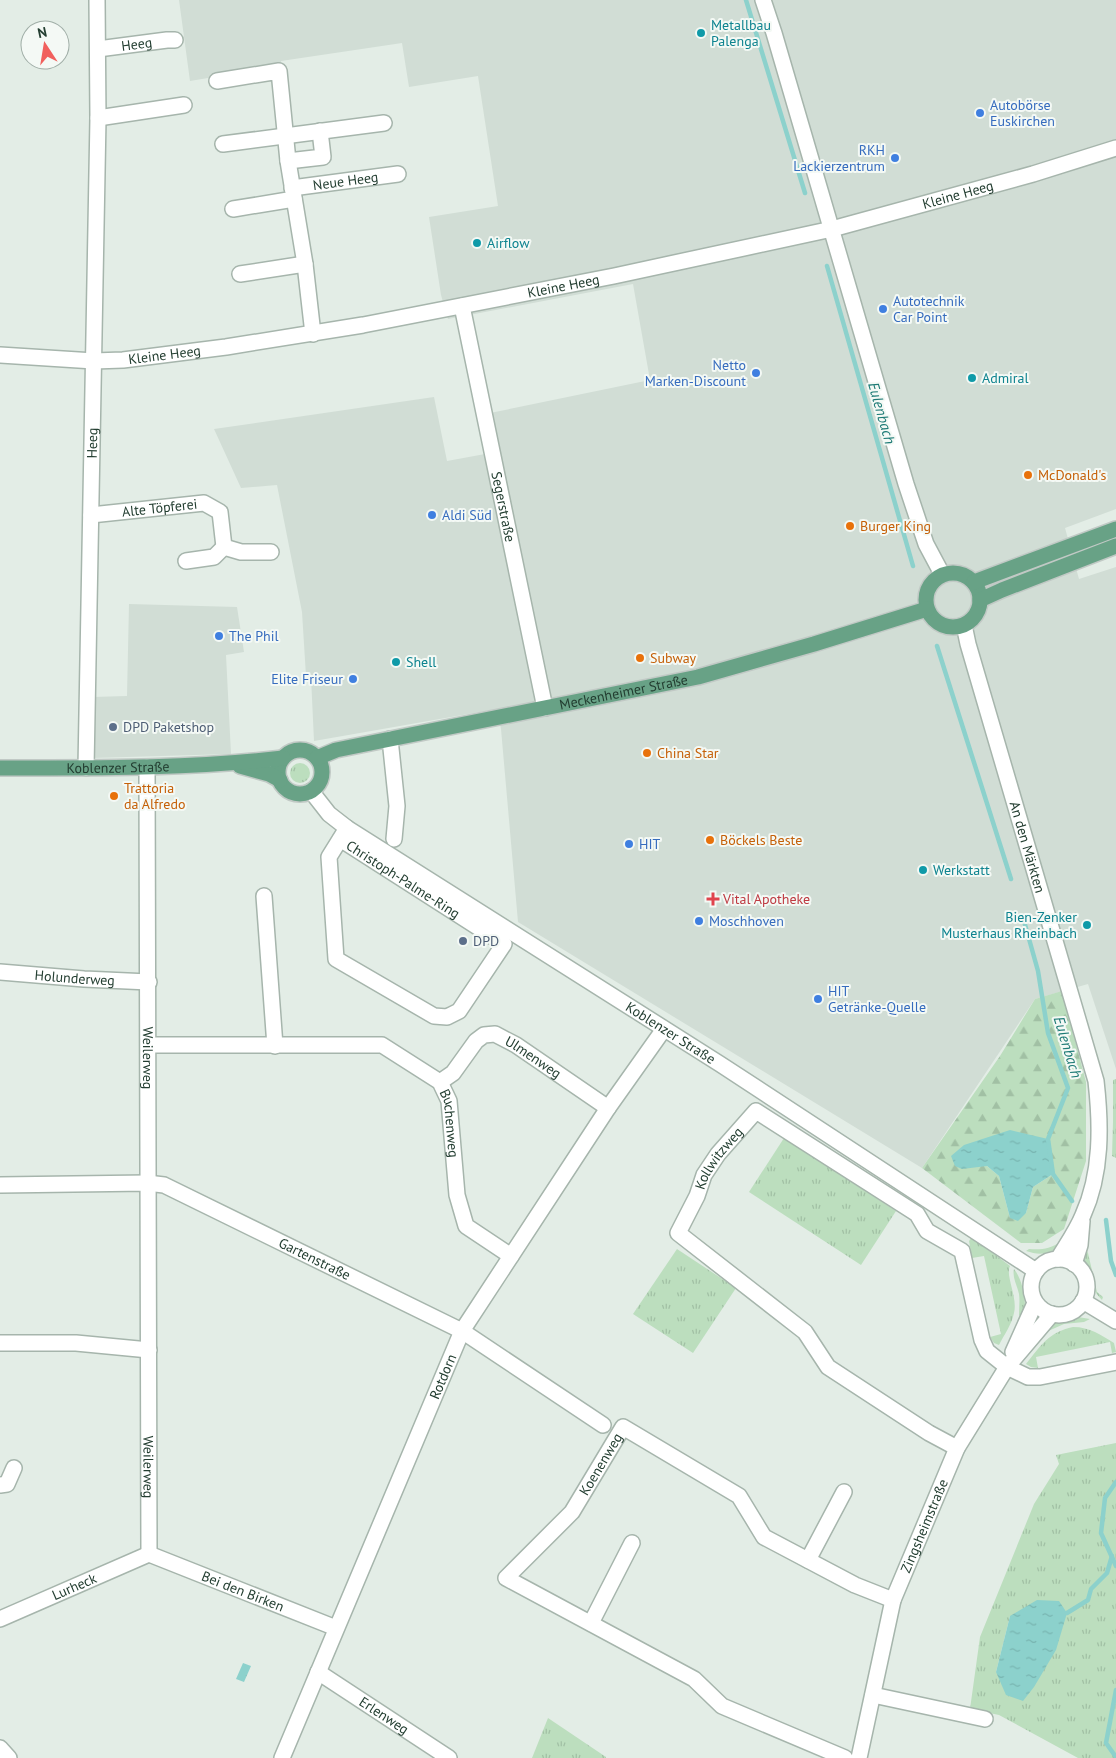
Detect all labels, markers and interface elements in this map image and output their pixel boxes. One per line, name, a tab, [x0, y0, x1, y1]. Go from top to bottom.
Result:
place label: Metallbau Palenga	[711, 16, 771, 50]
north arrow	[20, 20, 70, 70]
text: N	[36, 23, 49, 42]
marker: Metallbau Palenga	[695, 27, 707, 39]
street label: Heeg	[120, 33, 153, 55]
place label: Autobörse Euskirchen	[990, 96, 1055, 130]
marker: Autobörse Euskirchen	[974, 107, 986, 119]
place label: RKH Lackierzentrum	[793, 141, 885, 175]
marker: RKH Lackierzentrum	[889, 152, 901, 164]
street label: Neue Heeg	[312, 168, 379, 194]
street label: Kleine Heeg	[920, 176, 995, 213]
place label: Airflow	[487, 234, 530, 252]
marker: Airflow	[471, 237, 483, 249]
street label: Kleine Heeg	[526, 270, 601, 302]
place label: Autotechnik Car Point	[893, 292, 965, 326]
marker: Autotechnik Car Point	[877, 303, 889, 315]
street label: Kleine Heeg	[127, 341, 202, 368]
place label: Netto Marken-Discount	[645, 356, 746, 390]
marker: Netto Marken-Discount	[750, 367, 762, 379]
place label: Admiral	[982, 369, 1029, 387]
marker: Admiral	[966, 372, 978, 384]
water label: Eulenbach	[864, 380, 900, 446]
street label: Heeg	[83, 427, 101, 459]
place label: McDonald's	[1038, 466, 1106, 484]
marker: McDonald's	[1022, 469, 1034, 481]
street label: Segerstraße	[487, 470, 520, 544]
street label: Alte Töpferei	[121, 495, 198, 521]
place label: Aldi Süd	[442, 506, 492, 524]
marker: Aldi Süd	[426, 509, 438, 521]
place label: Burger King	[860, 517, 931, 535]
marker: Burger King	[844, 520, 856, 532]
place label: The Phil	[229, 627, 279, 645]
marker: The Phil	[213, 630, 225, 642]
place label: Subway	[650, 649, 697, 667]
marker: Subway	[634, 652, 646, 664]
place label: Shell	[406, 653, 436, 671]
marker: Shell	[390, 656, 402, 668]
place label: Elite Friseur	[271, 670, 343, 688]
street label: Meckenheimer Straße	[558, 670, 689, 714]
marker: Elite Friseur	[347, 673, 359, 685]
place label: DPD Paketshop	[123, 718, 214, 736]
marker: DPD Paketshop	[107, 721, 119, 733]
place label: China Star	[657, 744, 719, 762]
marker: China Star	[641, 747, 653, 759]
street label: Koblenzer Straße	[67, 757, 170, 777]
place label: Trattoria da Alfredo	[124, 779, 185, 813]
marker: Trattoria da Alfredo	[108, 790, 120, 802]
street label: An den Märkten	[1006, 799, 1049, 895]
place label: Böckels Beste	[720, 831, 802, 849]
marker: Böckels Beste	[704, 834, 716, 846]
place label: HIT	[639, 835, 660, 853]
street label: Christoph-Palme-Ring	[343, 836, 464, 923]
marker: HIT	[623, 838, 635, 850]
place label: Werkstatt	[933, 861, 990, 879]
marker: Werkstatt	[917, 864, 929, 876]
place label: Vital Apotheke	[722, 890, 810, 908]
marker: Vital Apotheke	[707, 893, 719, 905]
place label: Bien-Zenker Musterhaus Rheinbach	[941, 908, 1077, 942]
place label: Moschhoven	[709, 912, 784, 930]
marker: Moschhoven	[693, 915, 705, 927]
marker: Bien-Zenker Musterhaus Rheinbach	[1081, 919, 1093, 931]
place label: DPD	[473, 932, 499, 950]
marker: DPD	[457, 935, 469, 947]
street label: Holunderweg	[34, 966, 115, 989]
place label: HIT Getränke-Quelle	[828, 982, 926, 1016]
marker: HIT Getränke-Quelle	[812, 993, 824, 1005]
street label: Koblenzer Straße	[622, 998, 719, 1068]
water label: Eulenbach	[1050, 1014, 1086, 1080]
street label: Weilerweg	[139, 1027, 157, 1089]
street label: Ulmenweg	[502, 1032, 565, 1082]
street label: Buchenweg	[436, 1086, 463, 1158]
street label: Kollwitzweg	[691, 1123, 747, 1192]
street label: Gartenstraße	[276, 1234, 354, 1284]
street label: Rotdorn	[425, 1351, 460, 1402]
street label: Koenenweg	[575, 1430, 626, 1499]
street label: Weilerweg	[139, 1436, 158, 1498]
street label: Zingsheimstraße	[896, 1476, 952, 1576]
street label: Bei den Birken	[199, 1567, 287, 1616]
street label: Lurheck	[49, 1569, 100, 1604]
street label: Erlenweg	[356, 1693, 412, 1738]

